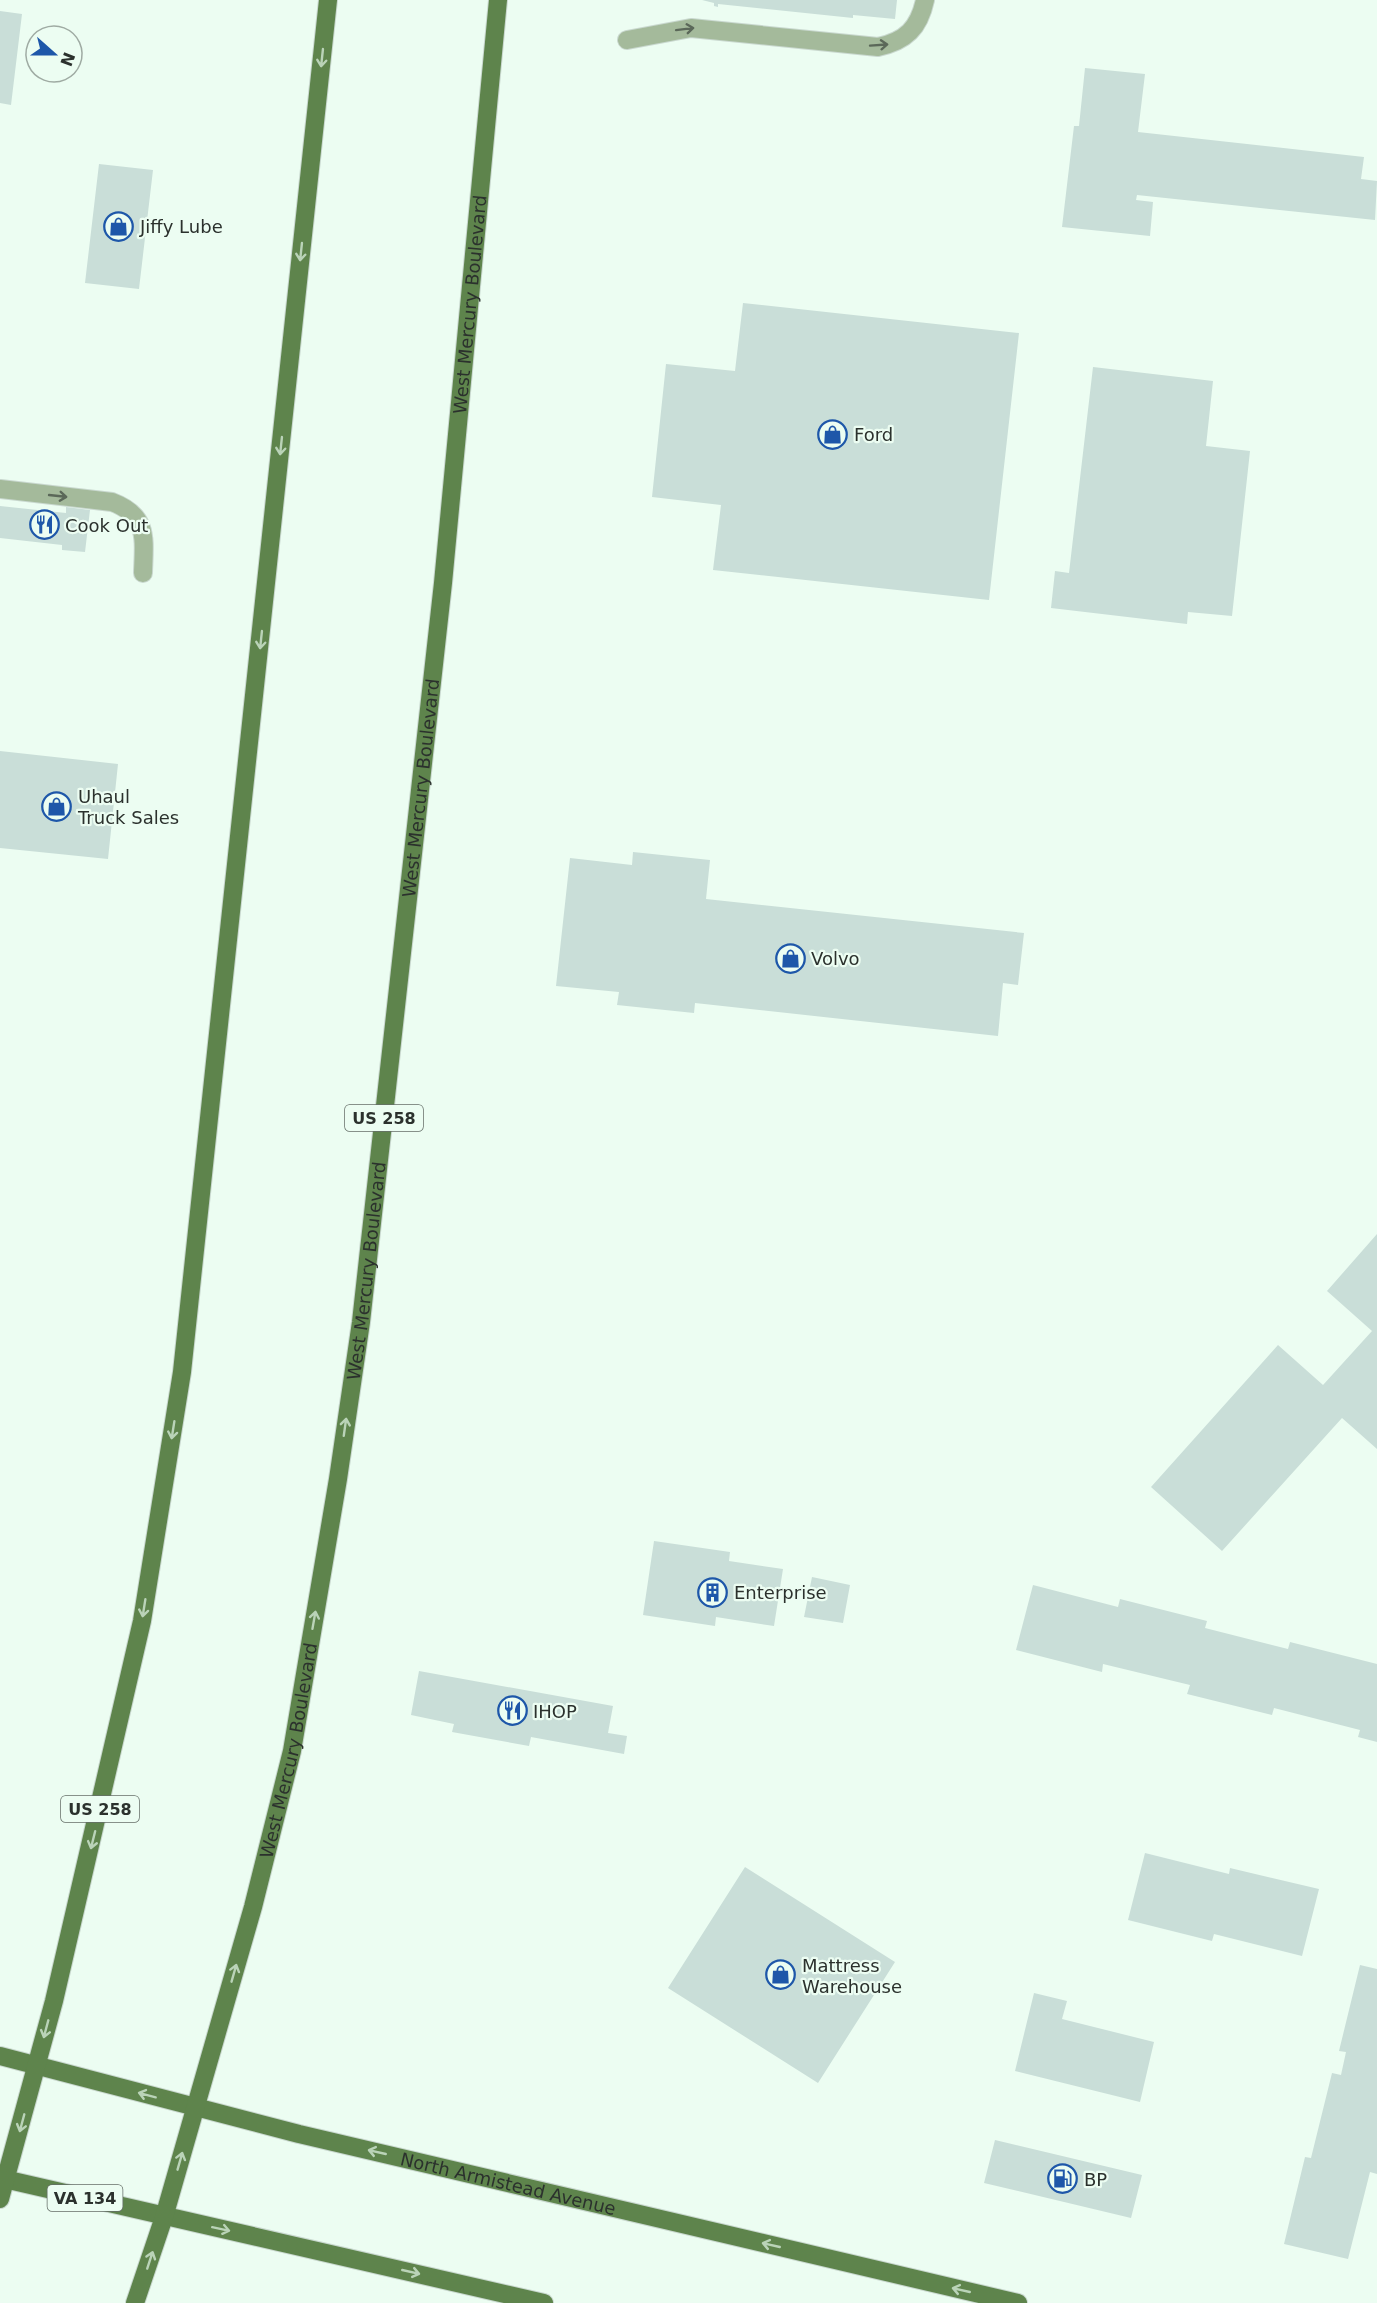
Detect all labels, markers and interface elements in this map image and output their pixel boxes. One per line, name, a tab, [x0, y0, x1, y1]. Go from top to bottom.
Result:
north arrow	[24, 24, 84, 84]
one-way arrow	[675, 24, 694, 35]
one-way arrow	[868, 39, 888, 50]
one-way arrow	[316, 48, 327, 68]
text: N	[56, 50, 79, 69]
street label: West Mercury Boulevard	[449, 194, 490, 415]
shop icon: Jiffy Lube	[103, 210, 135, 242]
place label: Jiffy Lube	[139, 216, 223, 237]
one-way arrow	[295, 242, 306, 262]
shop icon: Ford	[817, 418, 849, 450]
place label: Ford	[854, 424, 893, 445]
one-way arrow	[275, 436, 286, 455]
one-way arrow	[48, 491, 68, 502]
restaurant icon: Cook Out	[28, 509, 60, 541]
place label: Cook Out	[65, 515, 148, 536]
one-way arrow	[255, 630, 266, 649]
street label: West Mercury Boulevard	[398, 677, 443, 898]
place label: Uhaul Truck Sales	[77, 786, 179, 828]
shop icon: Uhaul Truck Sales	[41, 790, 73, 822]
shop icon: Volvo	[774, 942, 806, 974]
place label: Volvo	[811, 948, 860, 969]
road number: US 258	[345, 1105, 423, 1131]
street label: West Mercury Boulevard	[342, 1161, 389, 1381]
one-way arrow	[340, 1418, 351, 1438]
one-way arrow	[167, 1420, 178, 1439]
building icon: Enterprise	[697, 1576, 729, 1608]
place label: Enterprise	[734, 1582, 827, 1603]
one-way arrow	[138, 1598, 149, 1618]
one-way arrow	[309, 1610, 320, 1630]
street label: West Mercury Boulevard	[255, 1641, 321, 1860]
restaurant icon: IHOP	[496, 1695, 528, 1727]
place label: IHOP	[533, 1701, 577, 1722]
road number: US 258	[61, 1796, 139, 1822]
one-way arrow	[86, 1830, 98, 1849]
place label: Mattress Warehouse	[802, 1955, 902, 1997]
shop icon: Mattress Warehouse	[765, 1959, 797, 1991]
one-way arrow	[229, 1964, 240, 1983]
one-way arrow	[40, 2019, 52, 2038]
one-way arrow	[138, 2089, 157, 2101]
one-way arrow	[16, 2113, 27, 2132]
one-way arrow	[368, 2146, 387, 2158]
street label: North Armistead Avenue	[398, 2148, 618, 2219]
one-way arrow	[175, 2151, 186, 2170]
fuel station icon: BP	[1047, 2163, 1079, 2195]
place label: BP	[1084, 2169, 1107, 2190]
road number: VA 134	[48, 2185, 122, 2211]
one-way arrow	[210, 2224, 230, 2235]
one-way arrow	[762, 2238, 781, 2250]
one-way arrow	[145, 2251, 156, 2270]
one-way arrow	[401, 2267, 420, 2278]
one-way arrow	[952, 2283, 971, 2295]

